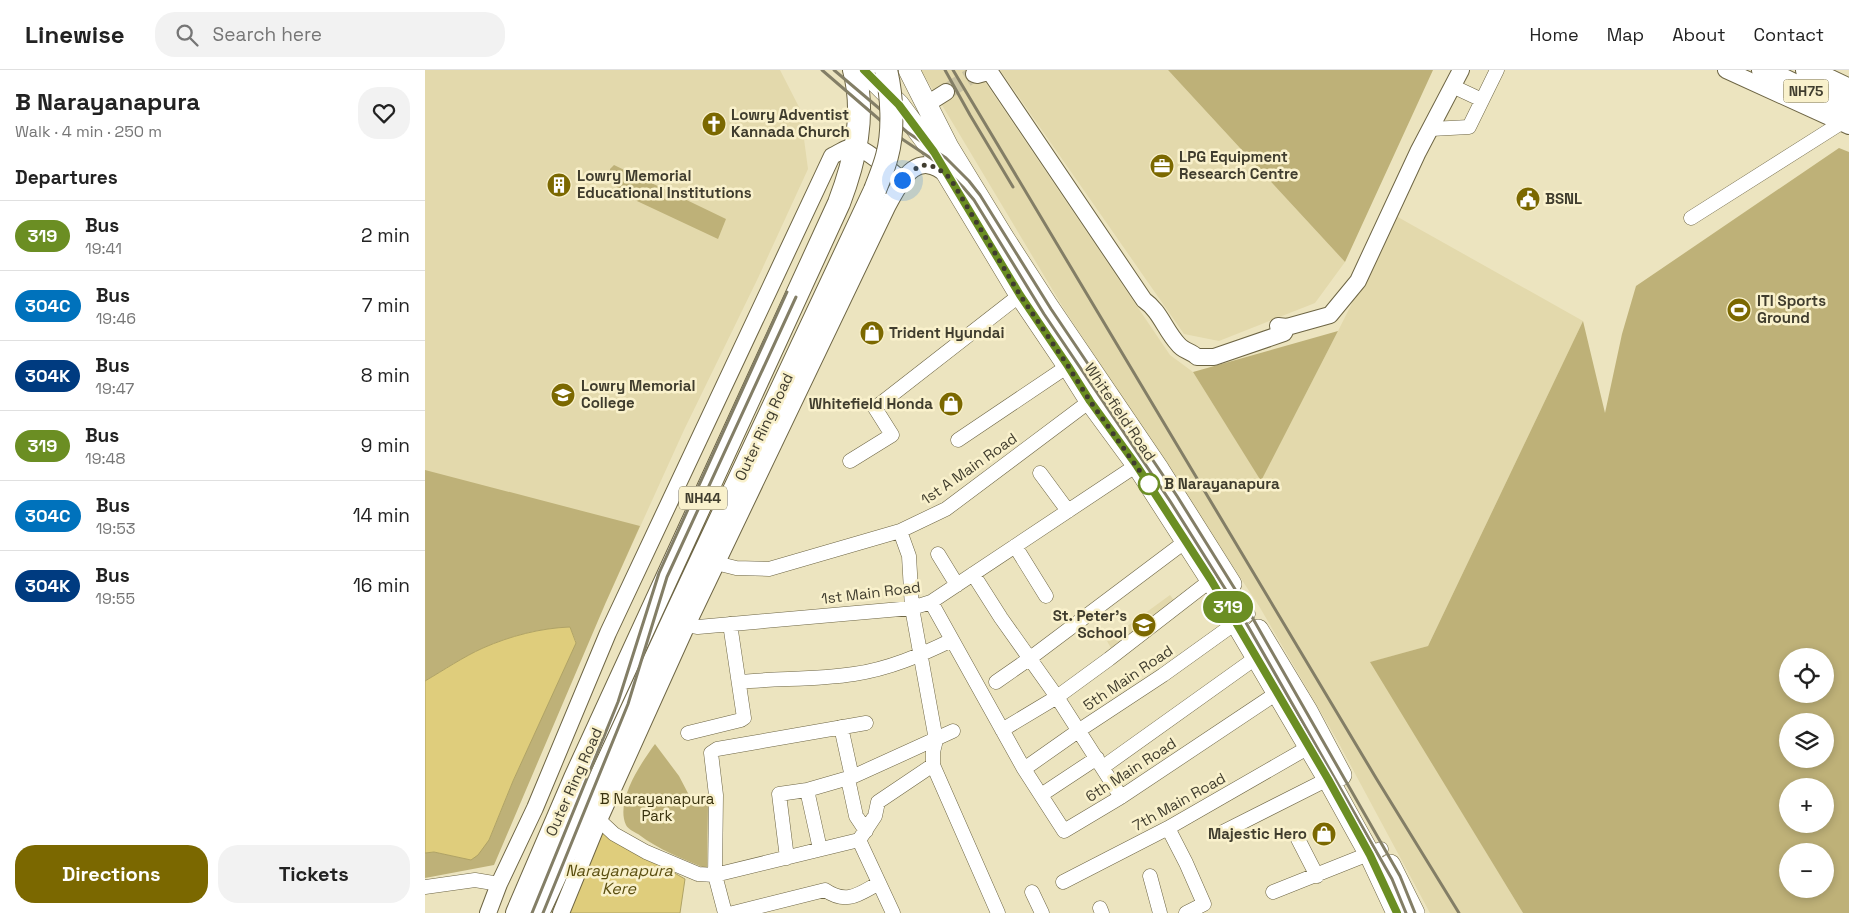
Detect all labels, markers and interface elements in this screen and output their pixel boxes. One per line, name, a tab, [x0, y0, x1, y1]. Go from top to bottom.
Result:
search box	[155, 12, 505, 57]
text: Linewise	[25, 19, 125, 50]
icon: search	[173, 21, 201, 49]
text: Search here	[213, 22, 322, 47]
text: Home	[1530, 23, 1579, 46]
text: Map	[1607, 23, 1644, 46]
text: About	[1672, 23, 1726, 46]
text: Contact	[1754, 23, 1824, 46]
road number: NH75	[1783, 80, 1829, 102]
text: B Narayanapura	[15, 86, 200, 117]
button: heart	[358, 87, 410, 139]
place label: Lowry Adventist Kannada Church	[731, 105, 850, 141]
church icon: Lowry Adventist Kannada Church	[701, 111, 727, 137]
text: Walk · 4 min · 250 m	[15, 121, 162, 142]
place label: LPG Equipment Research Centre	[1179, 147, 1299, 183]
office icon: LPG Equipment Research Centre	[1149, 153, 1175, 179]
text: Departures	[15, 165, 118, 190]
place label: Lowry Memorial Educational Institutions	[577, 166, 752, 202]
your location	[890, 168, 915, 193]
building icon: Lowry Memorial Educational Institutions	[546, 172, 572, 198]
public building icon: BSNL	[1515, 186, 1541, 212]
place label: BSNL	[1545, 189, 1582, 208]
text: Bus	[85, 213, 119, 238]
text: 2 min	[361, 223, 410, 248]
text: 319	[28, 224, 57, 247]
text: 19:41	[85, 238, 122, 259]
text: Bus	[96, 283, 130, 308]
place label: ITI Sports Ground	[1757, 291, 1826, 327]
text: 7 min	[362, 293, 410, 318]
text: 304C	[25, 294, 71, 317]
sports icon: ITI Sports Ground	[1726, 297, 1752, 323]
text: 19:46	[96, 308, 136, 329]
shop icon: Trident Hyundai	[859, 320, 885, 346]
place label: Trident Hyundai	[889, 323, 1004, 342]
text: Bus	[95, 353, 130, 378]
street label: Whitefield Road	[1081, 359, 1160, 464]
text: 8 min	[361, 363, 410, 388]
text: 304K	[25, 364, 70, 387]
street label: Outer Ring Road	[730, 370, 797, 484]
place label: Lowry Memorial College	[581, 376, 696, 412]
text: 19:47	[95, 378, 134, 399]
school or university icon: Lowry Memorial College	[550, 382, 576, 408]
shop icon: Whitefield Honda	[938, 391, 964, 417]
place label: Whitefield Honda	[809, 394, 933, 413]
text: Bus	[85, 423, 119, 448]
street label: 1st A Main Road	[917, 428, 1020, 509]
text: 9 min	[361, 433, 410, 458]
text: 319	[28, 434, 57, 457]
text: 19:48	[85, 448, 126, 469]
marker: B Narayanapura	[1138, 473, 1160, 495]
place label: B Narayanapura	[1164, 474, 1280, 493]
road number: NH44	[679, 486, 727, 509]
text: Bus	[96, 493, 130, 518]
text: 14 min	[353, 503, 410, 528]
text: 304C	[25, 504, 71, 527]
text: 19:53	[96, 518, 135, 539]
text: Bus	[95, 563, 130, 588]
text: 16 min	[353, 573, 410, 598]
text: 304K	[25, 574, 70, 597]
street label: 1st Main Road	[820, 577, 922, 608]
text: 19:55	[95, 588, 135, 609]
line badge: 319	[1199, 591, 1257, 623]
text: 319	[1213, 595, 1243, 618]
place label: St. Peter's School	[1053, 606, 1127, 642]
school or university icon: St. Peter's School	[1131, 612, 1157, 638]
street label: 5th Main Road	[1079, 641, 1176, 715]
map controls	[1779, 648, 1834, 898]
button: locate	[1779, 648, 1834, 703]
button: layers	[1779, 713, 1834, 768]
street label: Outer Ring Road	[541, 725, 606, 839]
street label: 6th Main Road	[1082, 733, 1180, 806]
street label: 7th Main Road	[1129, 768, 1229, 835]
button: +	[1779, 778, 1834, 833]
park label: B Narayanapura Park	[600, 789, 715, 825]
shop icon: Majestic Hero	[1311, 821, 1337, 847]
place label: Majestic Hero	[1208, 824, 1307, 843]
button: −	[1779, 843, 1834, 898]
button: Directions	[15, 845, 208, 903]
button: Tickets	[218, 845, 410, 903]
water label: Narayanapura Kere	[565, 860, 674, 899]

